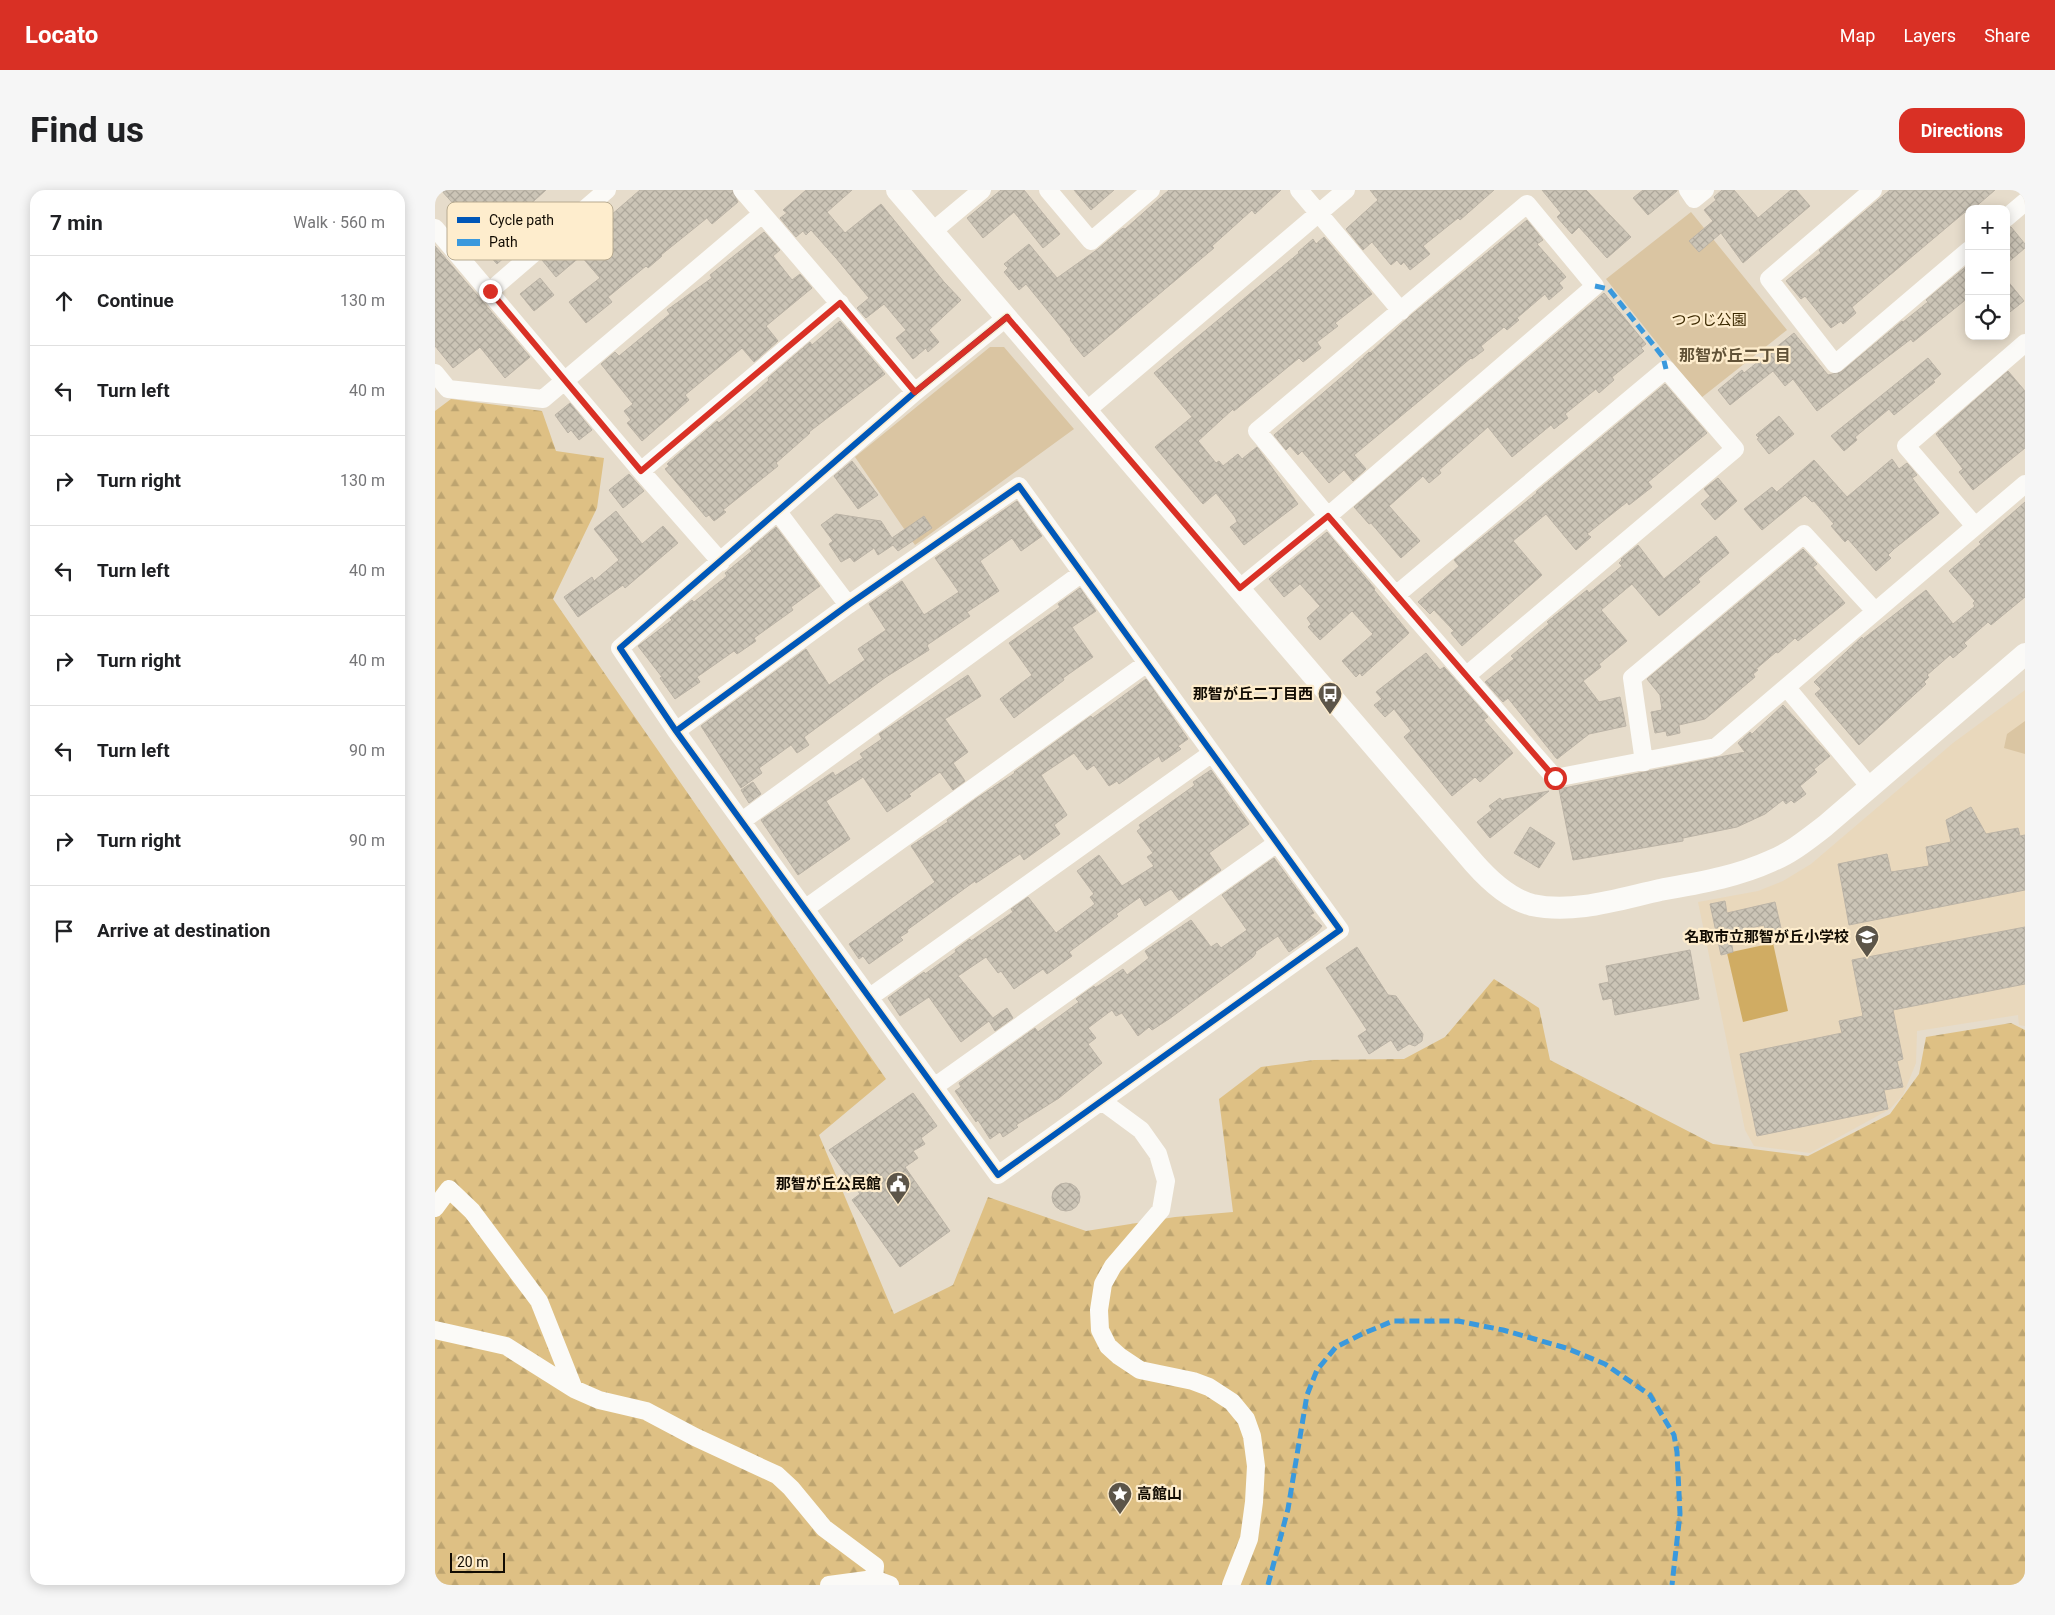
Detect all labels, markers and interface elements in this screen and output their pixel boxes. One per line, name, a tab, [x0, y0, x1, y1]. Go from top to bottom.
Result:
text: Locato	[25, 21, 98, 49]
text: Map	[1840, 25, 1875, 46]
text: Layers	[1903, 25, 1956, 46]
text: Share	[1984, 25, 2030, 46]
button: Directions	[1899, 108, 2025, 153]
text: Find us	[30, 110, 144, 151]
legend	[447, 202, 613, 260]
map controls	[1965, 205, 2010, 340]
button: +	[1965, 205, 2010, 250]
text: 7 min	[50, 211, 103, 235]
text: Cycle path	[489, 212, 554, 228]
text: Walk · 560 m	[293, 213, 385, 232]
text: Path	[489, 234, 518, 250]
button: −	[1965, 250, 2010, 295]
route end	[479, 280, 502, 303]
icon: ahead	[50, 287, 78, 315]
text: Continue	[97, 289, 174, 312]
text: 130 m	[340, 291, 385, 310]
button: locate	[1965, 295, 2010, 340]
park label: つつじ公園	[1671, 311, 1747, 329]
district label: 那智が丘二丁目	[1679, 346, 1791, 365]
icon: left	[50, 377, 78, 405]
text: Turn left	[97, 379, 170, 402]
text: 40 m	[349, 381, 385, 400]
icon: right	[50, 467, 78, 495]
text: Turn right	[97, 469, 181, 492]
text: 130 m	[340, 471, 385, 490]
icon: left	[50, 557, 78, 585]
text: Turn left	[97, 559, 170, 582]
text: 40 m	[349, 561, 385, 580]
icon: right	[50, 647, 78, 675]
text: Turn right	[97, 649, 181, 672]
text: 40 m	[349, 651, 385, 670]
bus stop icon: 那智が丘二丁目西	[1317, 681, 1343, 715]
place label: 那智が丘二丁目西	[1193, 685, 1313, 703]
icon: left	[50, 737, 78, 765]
text: Turn left	[97, 739, 170, 762]
text: 90 m	[349, 741, 385, 760]
route start	[1544, 767, 1567, 790]
icon: right	[50, 827, 78, 855]
text: Turn right	[97, 829, 181, 852]
text: 90 m	[349, 831, 385, 850]
icon: arrive	[50, 917, 78, 945]
text: Arrive at destination	[97, 919, 270, 942]
school or university icon: 名取市立那智が丘小学校	[1854, 924, 1880, 958]
place label: 名取市立那智が丘小学校	[1684, 928, 1849, 946]
public building icon: 那智が丘公民館	[885, 1171, 911, 1205]
place label: 那智が丘公民館	[776, 1175, 881, 1193]
place icon: 高館山	[1107, 1481, 1133, 1515]
place label: 高館山	[1137, 1485, 1182, 1503]
scale bar	[450, 1550, 505, 1573]
text: 20 m	[457, 1554, 489, 1570]

